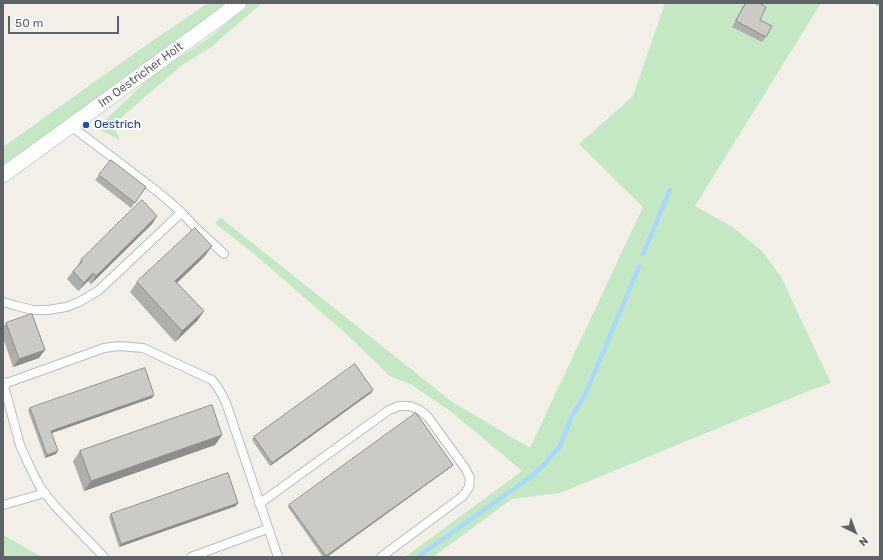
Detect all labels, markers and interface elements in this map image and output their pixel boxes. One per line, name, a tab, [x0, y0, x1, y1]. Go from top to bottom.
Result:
scale bar	[10, 8, 121, 34]
text: 50 m	[15, 16, 43, 30]
street label: Im Oestricher Holt	[96, 39, 186, 111]
place label: Oestrich	[94, 118, 141, 132]
marker: Oestrich	[81, 120, 91, 130]
north arrow	[835, 512, 875, 552]
text: N	[856, 534, 871, 549]

